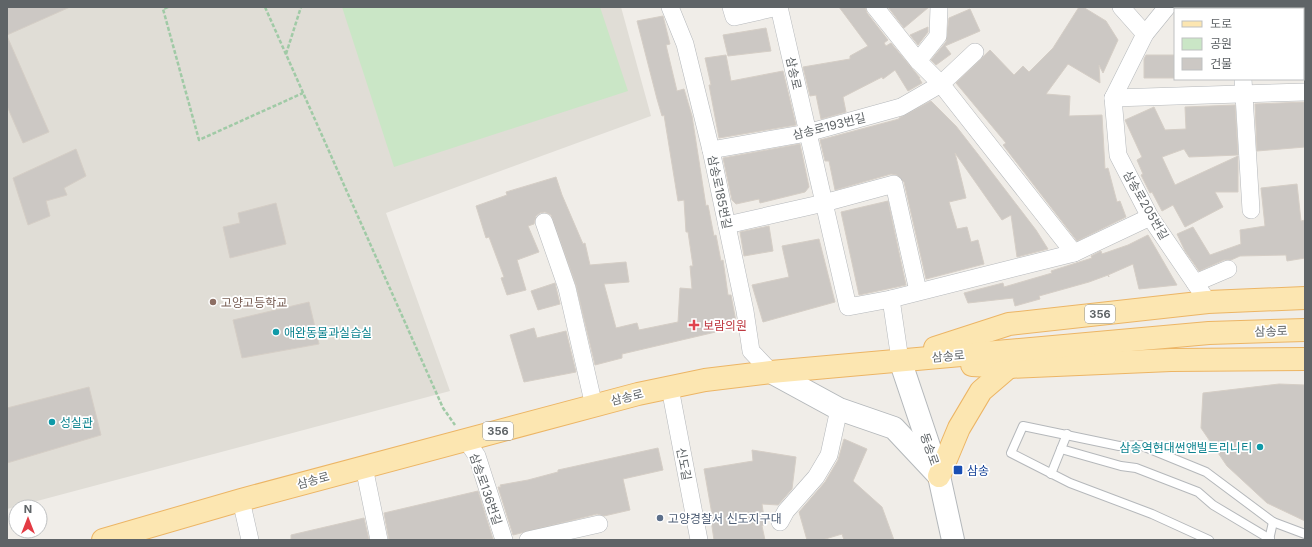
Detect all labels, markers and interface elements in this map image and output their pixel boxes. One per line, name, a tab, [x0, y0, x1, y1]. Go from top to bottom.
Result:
legend	[1174, 8, 1304, 80]
text: 도로	[1210, 16, 1232, 31]
text: 공원	[1210, 36, 1232, 51]
street label: 삼송로	[783, 55, 805, 91]
text: 건물	[1210, 56, 1232, 71]
street label: 삼송로193번길	[791, 110, 867, 142]
street label: 삼송로185번길	[705, 154, 735, 230]
street label: 삼송로205번길	[1120, 168, 1172, 242]
place label: 고양고등학교	[221, 295, 287, 310]
marker: 고양고등학교	[208, 297, 218, 307]
road number: 356	[1085, 305, 1115, 323]
place label: 보람의원	[703, 318, 747, 333]
marker: 보람의원	[688, 319, 700, 331]
street label: 삼송로	[1254, 323, 1288, 339]
place label: 애완동물과실습실	[284, 325, 372, 340]
marker: 애완동물과실습실	[271, 327, 281, 337]
street label: 삼송로	[931, 347, 965, 365]
street label: 삼송로	[609, 386, 645, 408]
place label: 성실관	[60, 415, 93, 430]
marker: 성실관	[47, 417, 57, 427]
road number: 356	[483, 422, 513, 440]
street label: 동송로	[918, 431, 942, 467]
place label: 삼송역현대썬앤빌트리니티	[1120, 440, 1252, 455]
marker: 삼송역현대썬앤빌트리니티	[1255, 442, 1265, 452]
street label: 신도길	[673, 446, 695, 482]
street label: 삼송로136번길	[467, 451, 505, 527]
place label: 삼송	[967, 463, 989, 478]
marker: 삼송	[952, 464, 964, 476]
street label: 삼송로	[295, 468, 331, 492]
north arrow	[8, 499, 48, 539]
text: N	[24, 502, 32, 516]
place label: 고양경찰서 신도지구대	[668, 511, 782, 526]
marker: 고양경찰서 신도지구대	[655, 513, 665, 523]

